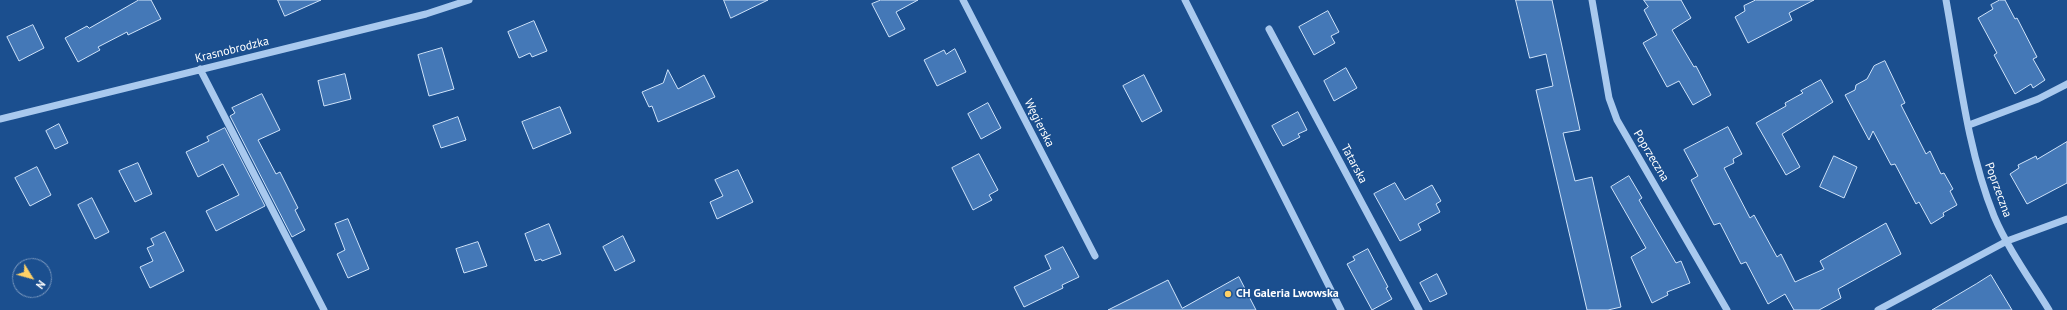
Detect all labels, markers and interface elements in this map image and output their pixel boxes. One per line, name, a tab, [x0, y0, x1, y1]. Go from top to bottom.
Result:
street label: Krasnobrodzka	[194, 34, 270, 66]
street label: Węgierska	[1021, 97, 1057, 149]
street label: Poprzeczna	[1630, 128, 1672, 184]
street label: Tatarska	[1338, 142, 1370, 186]
street label: Poprzeczna	[1981, 161, 2015, 219]
north arrow	[12, 258, 52, 298]
text: N	[33, 278, 49, 292]
place label: CH Galeria Lwowska	[1236, 287, 1339, 301]
marker: CH Galeria Lwowska	[1223, 289, 1233, 299]

